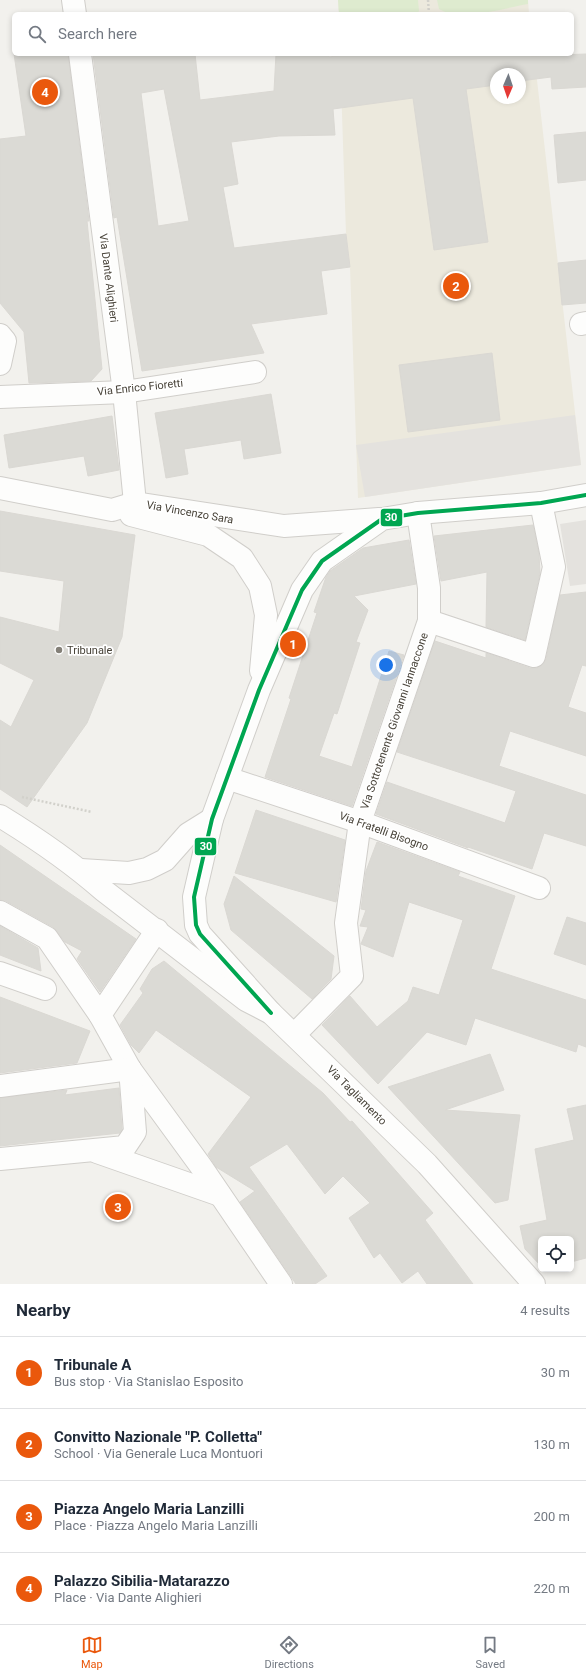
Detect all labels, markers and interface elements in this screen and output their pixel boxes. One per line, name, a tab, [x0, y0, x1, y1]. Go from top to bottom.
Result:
search box	[12, 12, 574, 56]
icon: search	[26, 23, 48, 45]
text: Search here	[58, 25, 137, 43]
north arrow	[490, 68, 526, 104]
pin: 4	[32, 77, 58, 107]
street label: Via Dante Alighieri	[97, 233, 120, 323]
pin: 2	[443, 271, 469, 301]
street label: Via Enrico Fioretti	[96, 377, 184, 398]
street label: Via Vincenzo Sara	[145, 498, 234, 527]
line badge: 30	[380, 508, 403, 527]
text: 30	[385, 511, 397, 524]
pin: 1	[280, 629, 306, 659]
street label: Via Sottotenente Giovanni Iannaccone	[358, 631, 431, 811]
place label: Tribunale	[67, 644, 113, 657]
marker: Tribunale	[54, 645, 64, 655]
your location	[376, 655, 396, 675]
street label: Via Fratelli Bisogno	[337, 809, 430, 854]
line badge: 30	[194, 837, 217, 856]
text: 30	[200, 840, 212, 853]
street label: Via Tagliamento	[324, 1063, 389, 1128]
pin: 3	[105, 1192, 131, 1222]
map controls	[538, 1236, 574, 1272]
button: locate	[538, 1236, 574, 1272]
text: Nearby	[16, 1300, 71, 1320]
text: 4 results	[520, 1303, 570, 1318]
text: Tribunale A	[54, 1356, 131, 1374]
text: 1	[25, 1365, 33, 1380]
text: 30 m	[541, 1365, 570, 1380]
text: Bus stop · Via Stanislao Esposito	[54, 1374, 244, 1389]
text: Convitto Nazionale "P. Colletta"	[54, 1428, 262, 1446]
text: 2	[25, 1437, 33, 1452]
text: 130 m	[533, 1437, 570, 1452]
text: School · Via Generale Luca Montuori	[54, 1446, 263, 1461]
text: Piazza Angelo Maria Lanzilli	[54, 1500, 244, 1518]
text: 3	[25, 1509, 33, 1524]
text: 200 m	[533, 1509, 570, 1524]
text: Place · Piazza Angelo Maria Lanzilli	[54, 1518, 258, 1533]
text: Palazzo Sibilia-Matarazzo	[54, 1572, 230, 1590]
text: 4	[25, 1581, 33, 1596]
text: 220 m	[533, 1581, 570, 1596]
text: Place · Via Dante Alighieri	[54, 1590, 202, 1605]
tab: Map	[81, 1634, 103, 1671]
tab: Directions	[264, 1634, 314, 1671]
tab: Saved	[475, 1634, 505, 1671]

